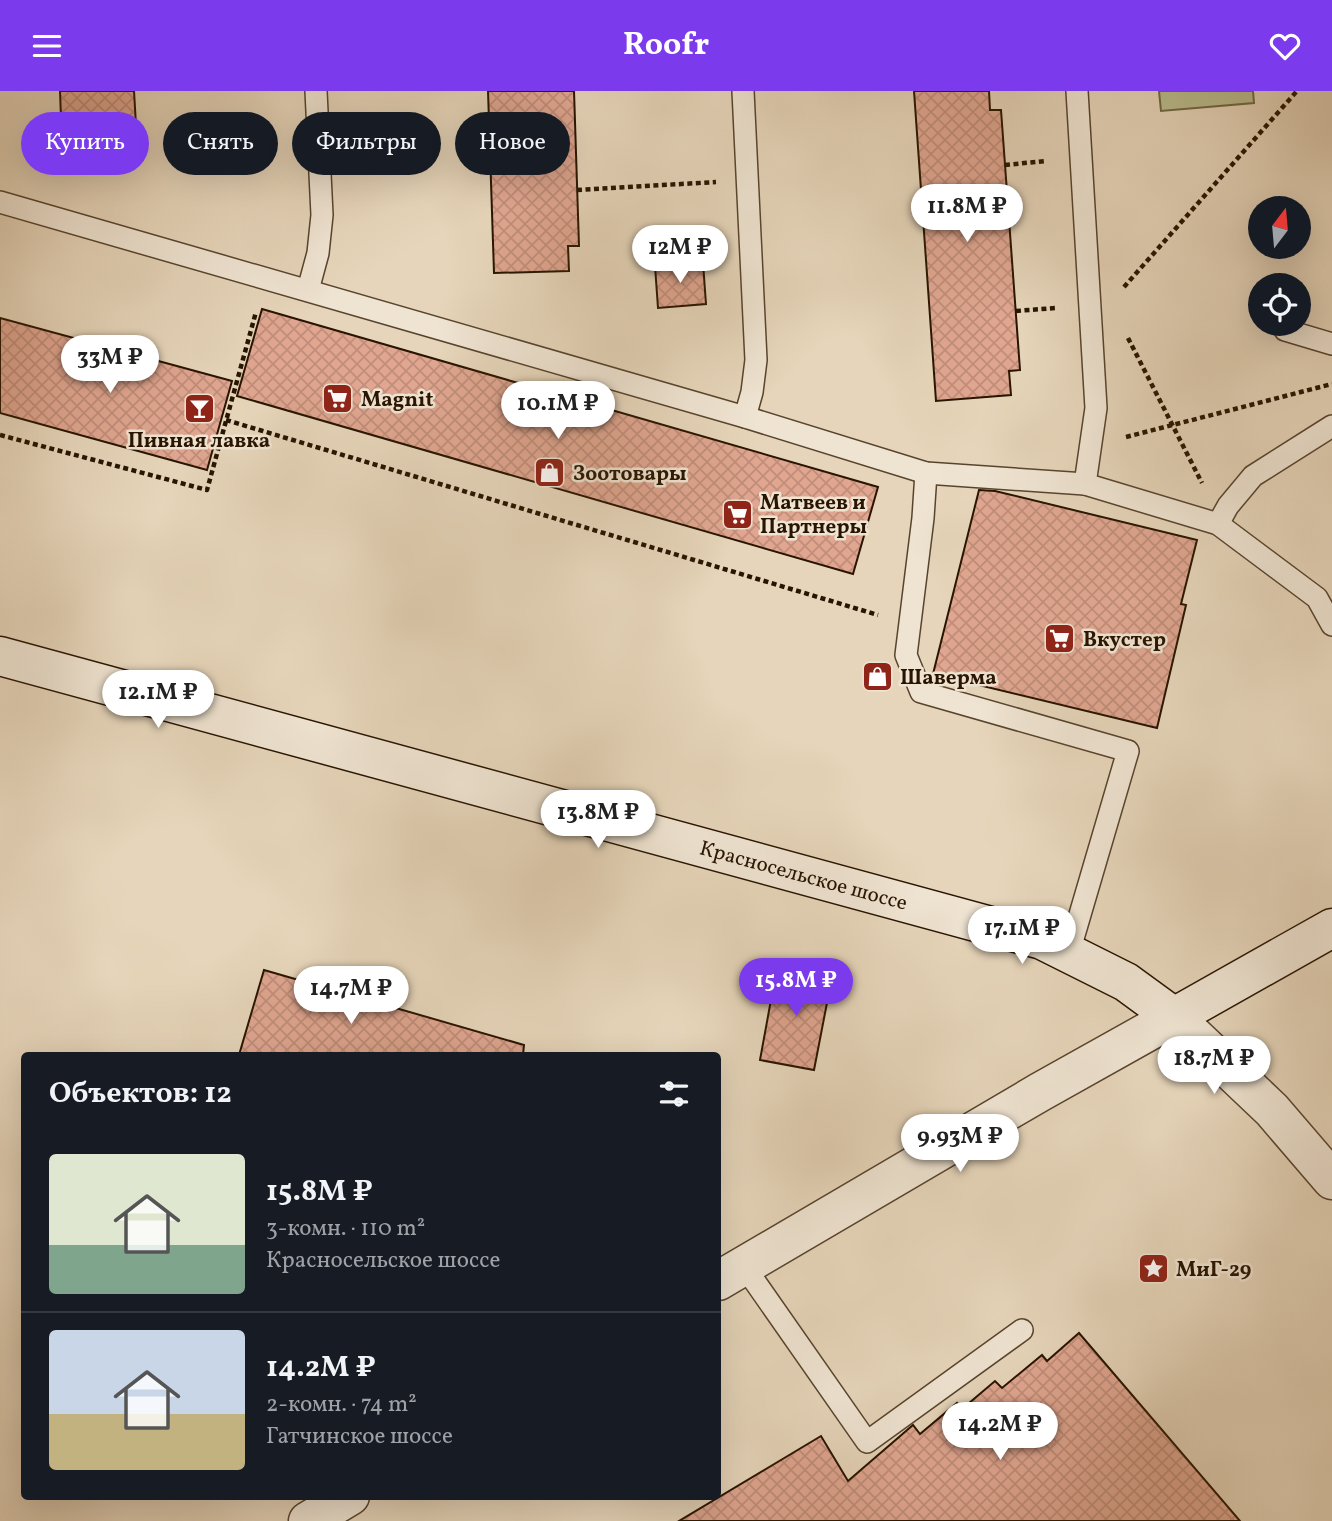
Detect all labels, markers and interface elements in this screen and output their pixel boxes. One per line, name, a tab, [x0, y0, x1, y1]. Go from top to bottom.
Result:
text: Roofr	[623, 24, 709, 68]
icon: menu	[28, 27, 66, 65]
icon: heart	[1266, 27, 1304, 65]
chip: Купить	[21, 112, 149, 175]
chip: Снять	[163, 112, 278, 175]
chip: Фильтры	[292, 112, 441, 175]
chip: Новое	[455, 112, 570, 175]
pin: 11.8M ₽	[902, 185, 1032, 244]
text: 11.8M ₽	[927, 191, 1007, 223]
north arrow	[1248, 196, 1311, 259]
map controls	[1248, 196, 1311, 336]
pin: 12M ₽	[631, 225, 729, 285]
text: 12M ₽	[648, 232, 712, 264]
button: locate	[1248, 273, 1311, 336]
pin: 33M ₽	[61, 335, 159, 395]
text: 33M ₽	[77, 342, 143, 374]
pin: 10.1M ₽	[493, 381, 623, 441]
supermarket icon: Magnit	[321, 382, 355, 416]
place label: Magnit	[361, 386, 434, 415]
text: 10.1M ₽	[517, 388, 599, 420]
bar icon: Пивная лавка	[182, 391, 216, 425]
place label: Пивная лавка	[128, 427, 270, 456]
shop icon: Зоотовары	[533, 456, 567, 490]
place label: Зоотовары	[573, 460, 686, 489]
place label: Матвеев и Партнеры	[760, 489, 867, 542]
supermarket icon: Матвеев и Партнеры	[720, 497, 754, 531]
supermarket icon: Вкустер	[1043, 622, 1077, 656]
place label: Вкустер	[1083, 626, 1166, 655]
shop icon: Шаверма	[860, 660, 894, 694]
place label: Шаверма	[900, 664, 997, 693]
pin: 12.1M ₽	[93, 671, 223, 730]
text: 12.1M ₽	[118, 677, 198, 709]
pin: 13.8M ₽	[533, 791, 663, 850]
text: 13.8M ₽	[557, 797, 639, 829]
street label: Красносельское шоссе	[696, 834, 910, 919]
pin: 17.1M ₽	[957, 907, 1087, 966]
text: 17.1M ₽	[984, 913, 1060, 945]
pin: 15.8M ₽	[731, 958, 861, 1018]
text: 15.8M ₽	[755, 965, 837, 997]
pin: 14.7M ₽	[286, 967, 416, 1026]
text: 14.7M ₽	[310, 973, 392, 1005]
pin: 18.7M ₽	[1149, 1037, 1279, 1096]
text: 18.7M ₽	[1174, 1043, 1254, 1075]
text: Объектов: 12	[49, 1073, 232, 1115]
icon: filters	[655, 1075, 693, 1113]
pin: 9.93M ₽	[895, 1115, 1025, 1174]
text: 9.93M ₽	[917, 1121, 1003, 1153]
text: 15.8M ₽	[266, 1171, 373, 1213]
icon: home	[105, 1182, 189, 1266]
text: 3-комн. · 110 m²	[266, 1213, 425, 1245]
text: Красносельское шоссе	[266, 1245, 500, 1277]
place icon: МиГ-29	[1136, 1252, 1170, 1286]
place label: МиГ-29	[1176, 1256, 1251, 1285]
text: 14.2M ₽	[266, 1347, 376, 1389]
icon: home	[105, 1358, 189, 1442]
text: 2-комн. · 74 m²	[266, 1389, 417, 1421]
pin: 14.2M ₽	[935, 1403, 1065, 1462]
text: 14.2M ₽	[958, 1409, 1042, 1441]
text: Гатчинское шоссе	[266, 1421, 453, 1453]

